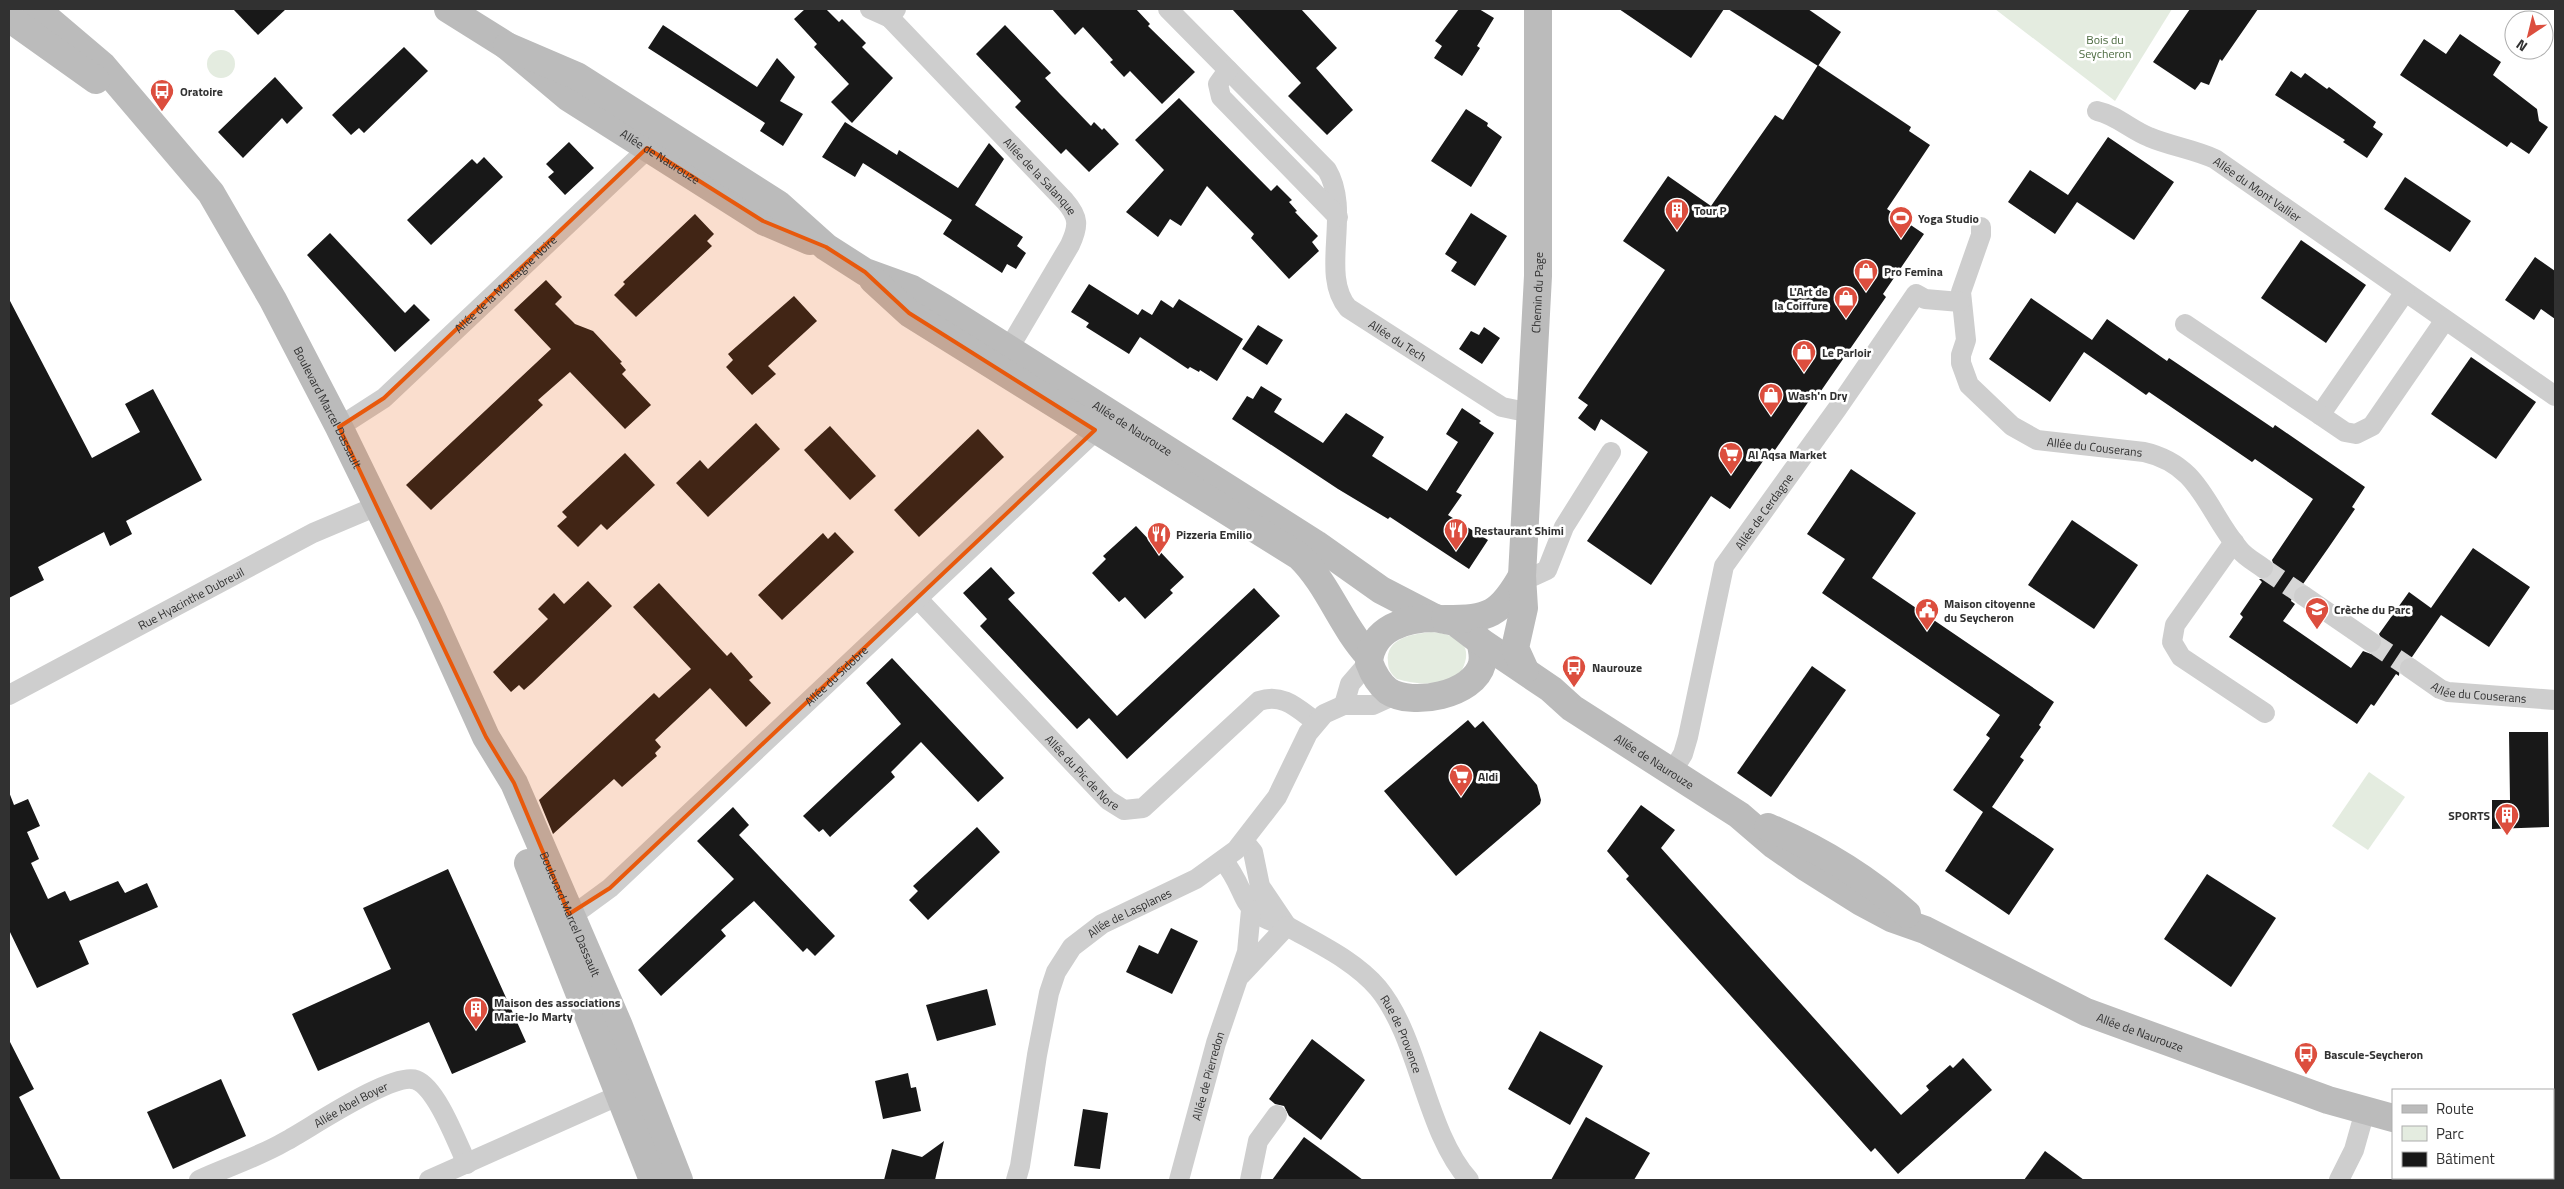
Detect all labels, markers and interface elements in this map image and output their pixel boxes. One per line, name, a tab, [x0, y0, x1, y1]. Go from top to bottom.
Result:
north arrow	[2504, 10, 2554, 60]
park label: Bois du Seycheron	[2079, 30, 2131, 63]
text: N	[2511, 35, 2531, 57]
bus stop icon: Oratoire	[149, 78, 175, 112]
place label: Oratoire	[180, 82, 223, 101]
street label: Allée de Naurouze	[617, 124, 704, 189]
street label: Allée de la Salanque	[999, 133, 1082, 218]
street label: Allée du Mont Vallier	[2210, 151, 2306, 226]
building icon: Tour P	[1664, 197, 1690, 231]
place label: Tour P	[1694, 201, 1727, 220]
sports icon: Yoga Studio	[1888, 205, 1914, 239]
place label: Yoga Studio	[1918, 209, 1979, 228]
street label: Allée de la Montagne Noire	[449, 230, 561, 337]
street label: Chemin du Page	[1525, 252, 1548, 334]
shop icon: Pro Femina	[1853, 258, 1879, 292]
place label: Pro Femina	[1884, 262, 1943, 281]
place label: L'Art de la Coiffure	[1774, 282, 1828, 315]
shop icon: L'Art de la Coiffure	[1833, 285, 1859, 319]
street label: Allée du Tech	[1365, 314, 1431, 366]
shop icon: Le Parloir	[1791, 339, 1817, 373]
street label: Boulevard Marcel Dassault	[289, 343, 368, 472]
place label: Le Parloir	[1822, 343, 1872, 362]
shop icon: Wash'n Dry	[1758, 382, 1784, 416]
place label: Wash'n Dry	[1788, 386, 1848, 405]
street label: Allée de Naurouze	[1089, 395, 1176, 460]
street label: Allée du Couserans	[2046, 432, 2144, 461]
supermarket icon: Al Aqsa Market	[1718, 441, 1744, 475]
place label: Al Aqsa Market	[1748, 445, 1827, 464]
street label: Allée de Cerdagne	[1729, 469, 1797, 553]
restaurant icon: Restaurant Shimi	[1443, 517, 1469, 551]
restaurant icon: Pizzeria Emilio	[1146, 521, 1172, 555]
place label: Restaurant Shimi	[1474, 521, 1564, 540]
place label: Pizzeria Emilio	[1176, 525, 1252, 544]
street label: Rue Hyacinthe Dubreuil	[134, 562, 247, 634]
place label: Maison citoyenne du Seycheron	[1944, 594, 2035, 627]
school or university icon: Crèche du Parc	[2304, 596, 2330, 630]
public building icon: Maison citoyenne du Seycheron	[1914, 597, 1940, 631]
place label: Crèche du Parc	[2334, 600, 2411, 619]
street label: Allée du Sidobre	[800, 641, 872, 710]
bus stop icon: Naurouze	[1561, 654, 1587, 688]
place label: Naurouze	[1592, 658, 1642, 677]
street label: Allée du Couserans	[2428, 676, 2528, 707]
street label: Allée de Naurouze	[1611, 728, 1698, 793]
street label: Allée du Pic de Nore	[1041, 730, 1124, 815]
supermarket icon: Aldi	[1448, 763, 1474, 797]
place label: Aldi	[1478, 767, 1498, 786]
building icon: SPORTS	[2494, 802, 2520, 836]
place label: SPORTS	[2448, 806, 2490, 825]
street label: Boulevard Marcel Dassault	[535, 848, 606, 980]
street label: Allée de Lasplanes	[1083, 882, 1175, 942]
street label: Rue de Provence	[1376, 991, 1428, 1076]
place label: Maison des associations Marie-Jo Marty	[494, 993, 621, 1026]
building icon: Maison des associations Marie-Jo Marty	[463, 996, 489, 1030]
street label: Allée de Naurouze	[2094, 1007, 2186, 1056]
street label: Allée de Pierredon	[1186, 1029, 1229, 1123]
bus stop icon: Bascule-Seycheron	[2293, 1041, 2319, 1075]
place label: Bascule-Seycheron	[2324, 1045, 2423, 1064]
street label: Allée Abel Boyer	[310, 1076, 391, 1132]
legend	[2392, 1089, 2554, 1179]
text: Route	[2436, 1097, 2474, 1120]
text: Parc	[2436, 1122, 2464, 1145]
text: Bâtiment	[2436, 1147, 2495, 1170]

